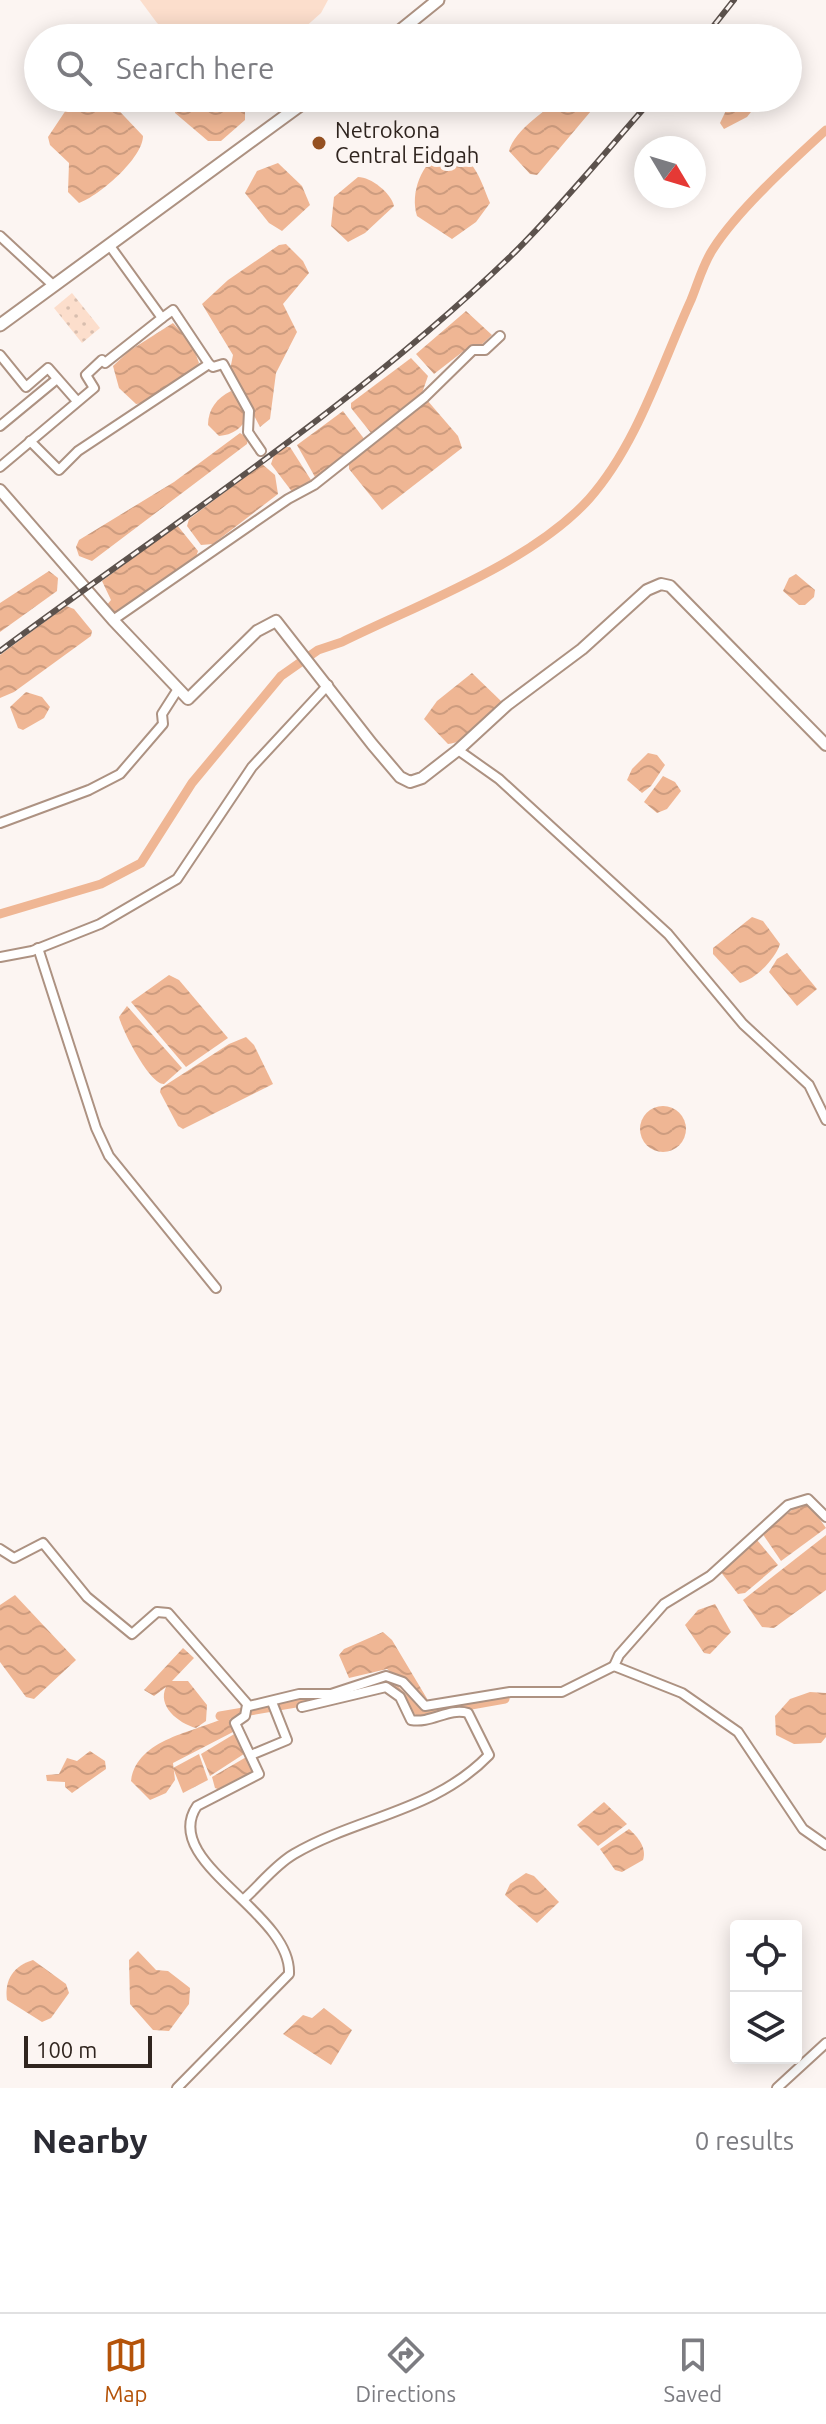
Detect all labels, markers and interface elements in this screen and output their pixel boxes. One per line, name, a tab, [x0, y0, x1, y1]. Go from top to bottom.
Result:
search box	[24, 24, 802, 112]
icon: search	[52, 46, 96, 90]
text: Search here	[116, 51, 275, 85]
place label: Netrokona Central Eidgah	[335, 117, 479, 167]
marker: Netrokona Central Eidgah	[310, 134, 328, 152]
north arrow	[634, 136, 706, 208]
map controls	[730, 1920, 802, 2064]
button: locate	[730, 1920, 802, 1992]
button: layers	[730, 1992, 802, 2064]
scale bar	[24, 2032, 152, 2068]
text: 100 m	[36, 2037, 97, 2062]
text: Nearby	[32, 2121, 147, 2159]
text: 0 results	[695, 2126, 794, 2155]
tab: Map	[104, 2333, 148, 2406]
tab: Directions	[355, 2333, 456, 2406]
tab: Saved	[664, 2333, 722, 2406]

